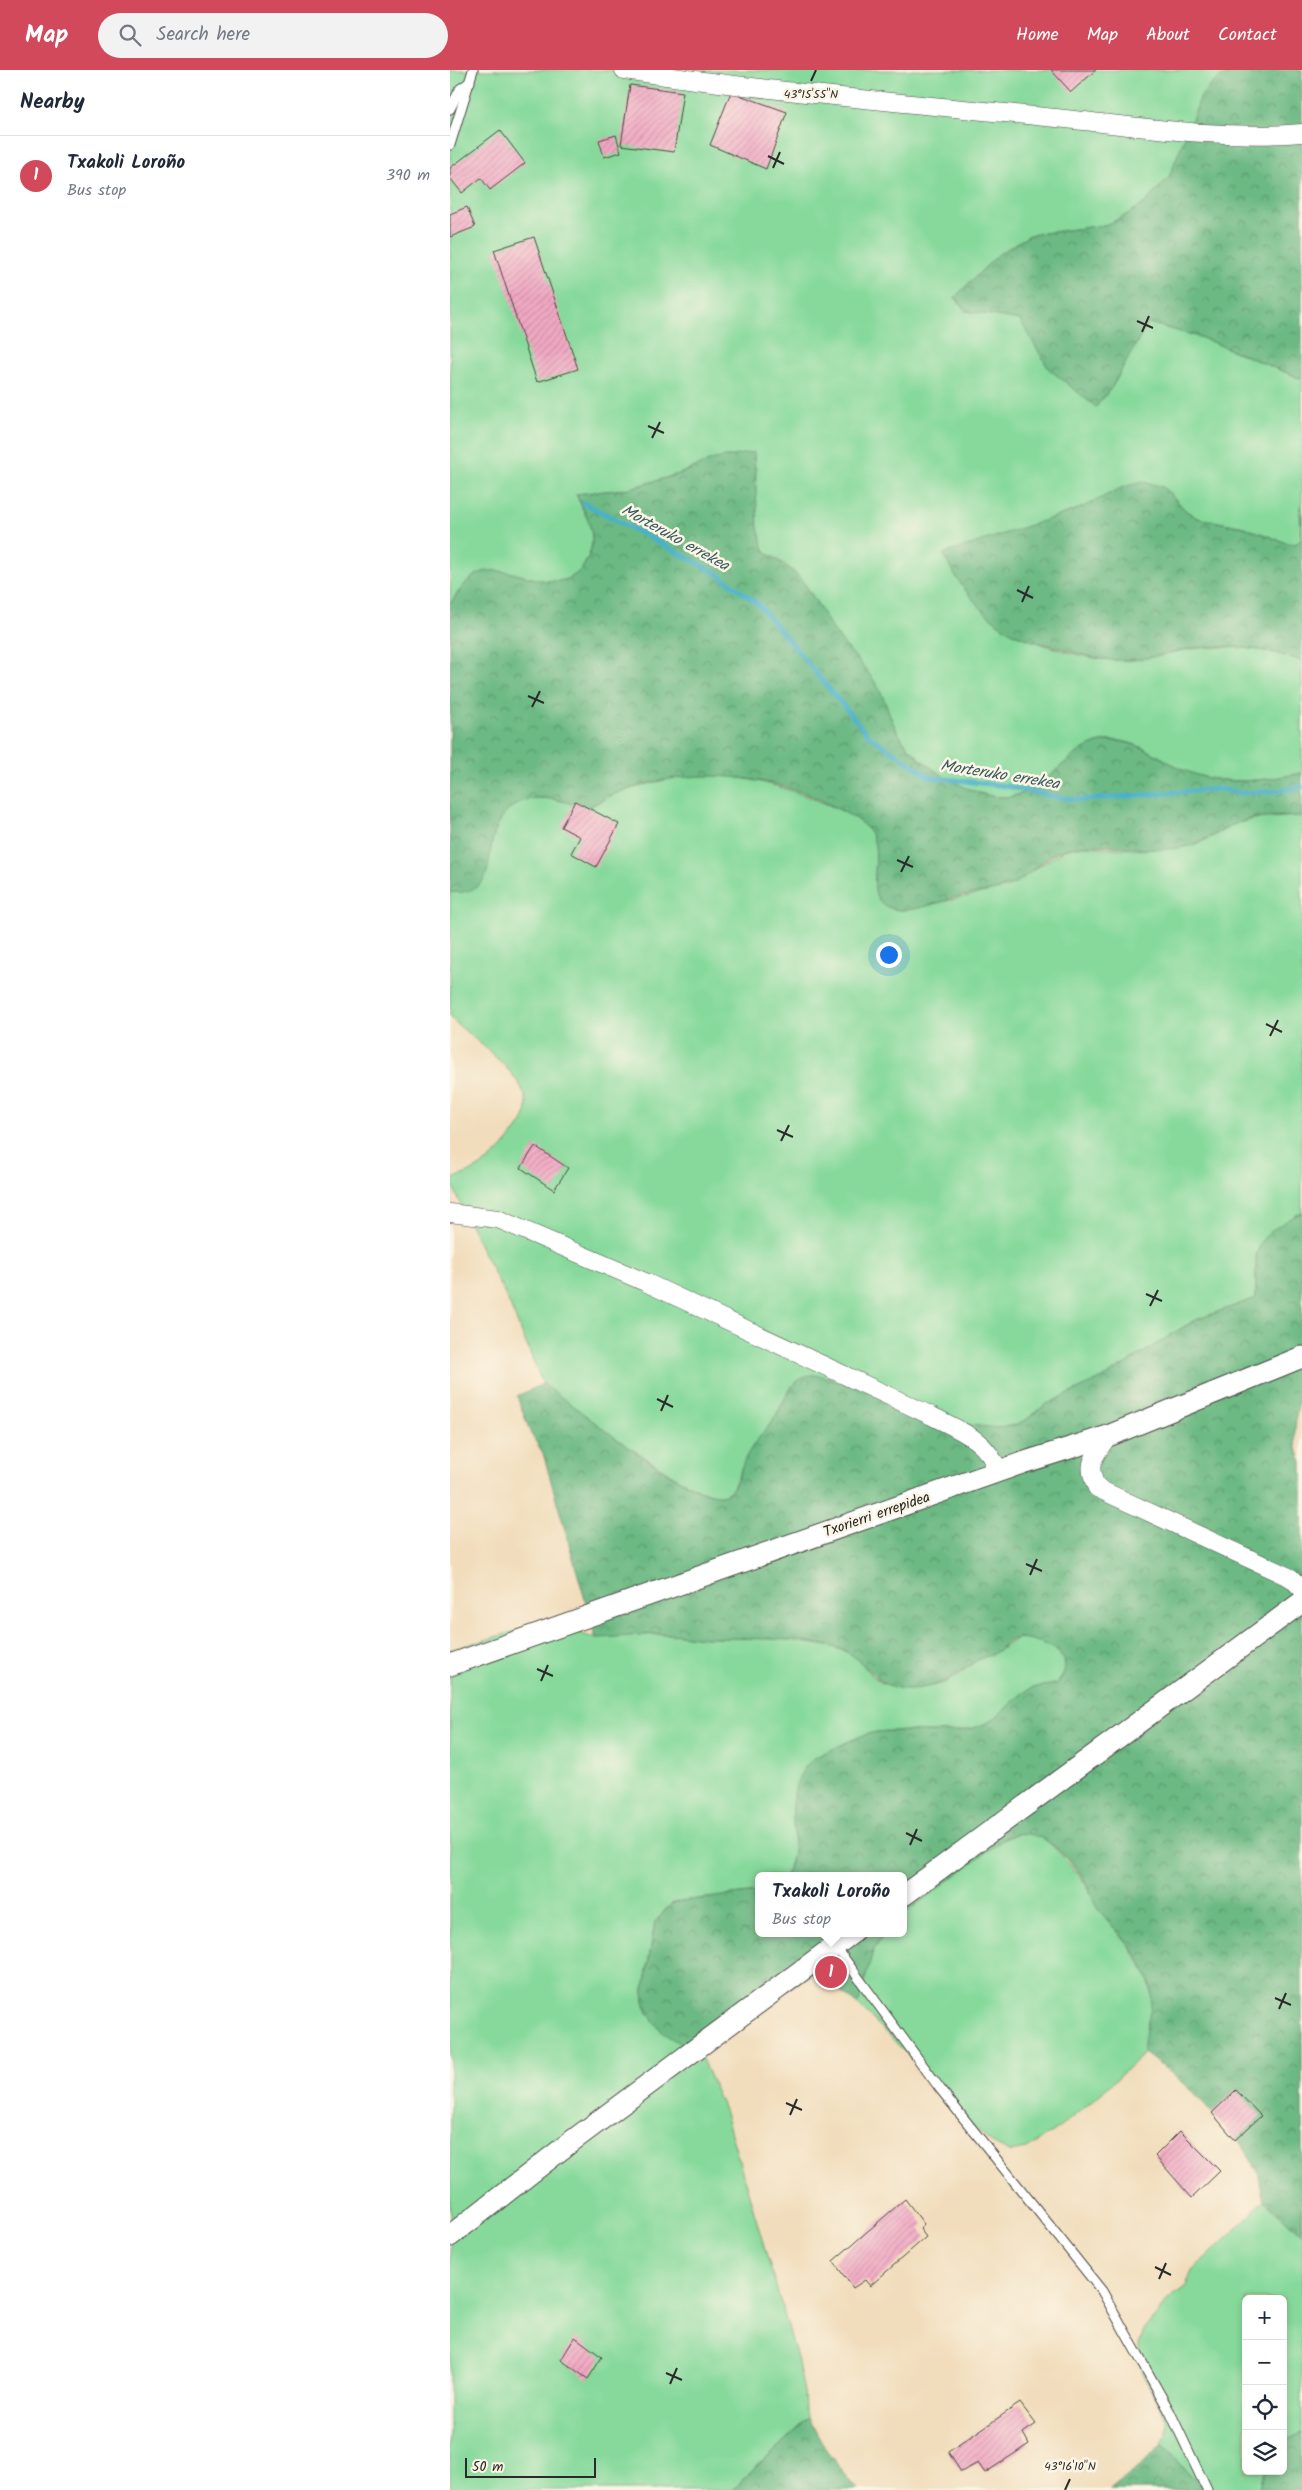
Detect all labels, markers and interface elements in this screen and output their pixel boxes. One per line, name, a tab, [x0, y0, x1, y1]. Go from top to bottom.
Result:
search box	[98, 13, 448, 58]
text: Map	[25, 16, 68, 55]
text: Search here	[156, 20, 250, 50]
icon: search	[116, 21, 144, 49]
text: Home	[1016, 21, 1059, 50]
text: Map	[1087, 21, 1118, 50]
text: About	[1146, 21, 1190, 50]
text: Contact	[1218, 21, 1277, 50]
text: 43°15'55"N	[784, 85, 838, 104]
text: Nearby	[20, 86, 85, 119]
text: Txakoli Loroño	[67, 148, 185, 178]
text: 1	[34, 163, 38, 188]
text: 390 m	[386, 163, 430, 188]
text: Bus stop	[67, 178, 126, 203]
water label: Morteruko errekea	[616, 498, 735, 579]
water label: Morteruko errekea	[939, 753, 1063, 797]
your location	[876, 942, 902, 968]
street label: Txorierri errepidea	[820, 1486, 934, 1544]
popup	[755, 1872, 907, 1937]
text: Txakoli Loroño	[772, 1877, 890, 1907]
text: Bus stop	[772, 1907, 831, 1932]
pin: 1	[815, 1953, 847, 1991]
map controls	[1242, 2295, 1287, 2475]
button: +	[1242, 2295, 1287, 2340]
button: −	[1242, 2340, 1287, 2385]
button: locate	[1242, 2385, 1287, 2430]
button: layers	[1242, 2430, 1287, 2475]
scale bar	[465, 2455, 596, 2478]
text: 50 m	[472, 2456, 503, 2478]
text: 43°16'10"N	[1044, 2457, 1096, 2476]

